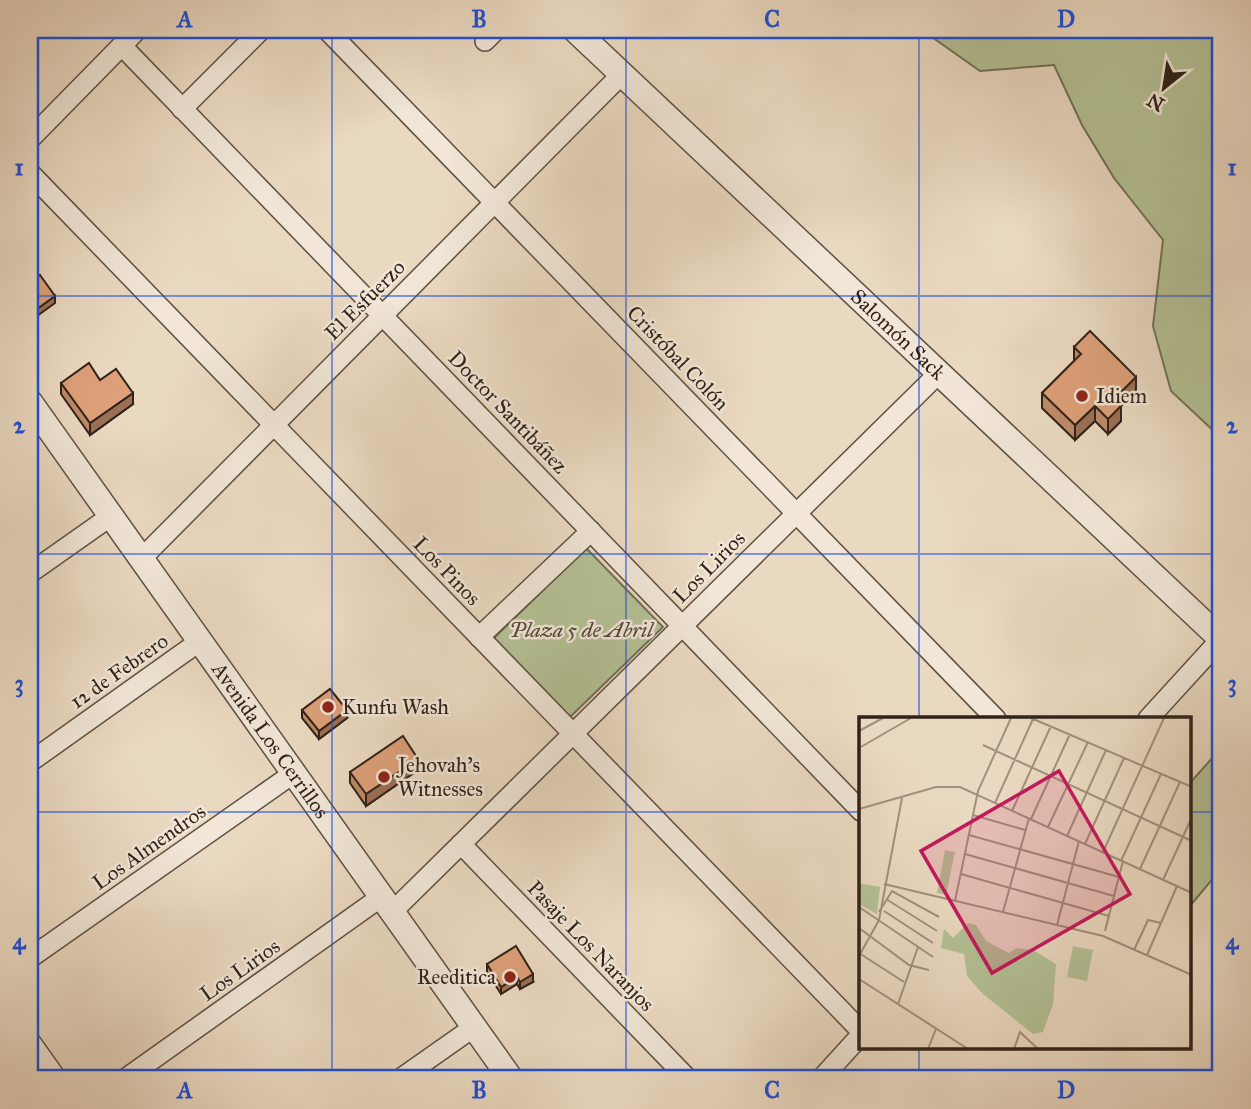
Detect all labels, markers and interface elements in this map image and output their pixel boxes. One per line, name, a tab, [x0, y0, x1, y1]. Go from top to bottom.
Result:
text: A	[175, 5, 193, 33]
text: B	[471, 5, 487, 33]
text: C	[764, 5, 780, 33]
text: D	[1057, 5, 1075, 33]
north arrow	[1128, 52, 1198, 122]
text: N	[1143, 88, 1168, 116]
text: 1	[14, 153, 24, 181]
text: 1	[1227, 153, 1237, 181]
street label: El Esfuerzo	[319, 254, 411, 346]
street label: Salomón Sack	[845, 284, 951, 386]
street label: Cristóbal Colón	[622, 300, 734, 416]
street label: Doctor Santibáñez	[443, 345, 573, 479]
place label: Idiem	[1096, 383, 1148, 409]
marker: Idiem	[1074, 388, 1090, 404]
text: 2	[13, 411, 25, 439]
text: 2	[1226, 411, 1238, 439]
street label: Los Lirios	[667, 525, 751, 609]
street label: Los Pinos	[408, 531, 486, 611]
park label: Plaza 5 de Abril	[509, 617, 655, 643]
street label: 12 de Febrero	[65, 627, 173, 714]
street label: Avenida Los Cerrillos	[205, 656, 335, 824]
text: 3	[14, 669, 24, 698]
text: 3	[1227, 669, 1237, 698]
place label: Kunfu Wash	[342, 694, 449, 720]
marker: Kunfu Wash	[320, 699, 336, 715]
inset map	[859, 717, 1192, 1050]
place label: Jehovah's Witnesses	[396, 752, 483, 802]
marker: Jehovah's Witnesses	[376, 769, 392, 785]
street label: Los Almendros	[87, 798, 211, 896]
street label: Pasaje Los Naranjos	[522, 875, 660, 1017]
text: 4	[13, 927, 27, 955]
text: 4	[1226, 927, 1240, 955]
street label: Los Lirios	[195, 933, 285, 1007]
place label: Reeditica	[417, 964, 496, 990]
marker: Reeditica	[502, 969, 518, 985]
text: A	[175, 1076, 193, 1104]
text: B	[471, 1076, 487, 1104]
text: C	[764, 1076, 780, 1104]
text: D	[1057, 1076, 1075, 1104]

